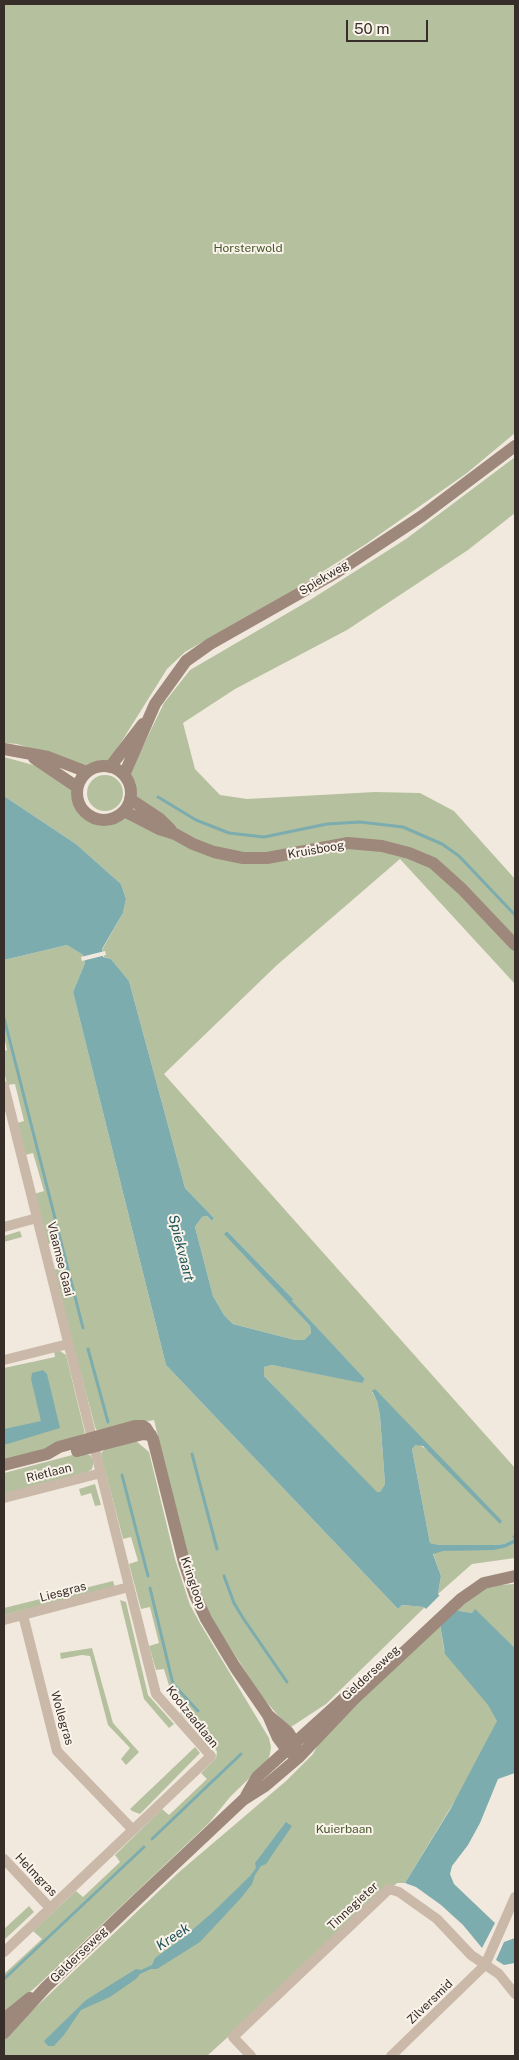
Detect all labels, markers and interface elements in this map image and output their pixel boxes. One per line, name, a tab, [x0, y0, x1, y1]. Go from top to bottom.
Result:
scale bar	[349, 10, 432, 42]
text: 50 m	[354, 20, 389, 37]
park label: Horsterwold	[213, 241, 283, 255]
street label: Spiekweg	[297, 558, 351, 598]
street label: Kruisboog	[287, 838, 345, 862]
water label: Spiekvaart	[165, 1213, 197, 1283]
street label: Vlaamse Gaai	[44, 1220, 76, 1298]
street label: Rietlaan	[25, 1460, 73, 1486]
street label: Kringloop	[177, 1555, 209, 1611]
street label: Liesgras	[38, 1579, 88, 1605]
street label: Gelderseweg	[339, 1643, 403, 1703]
street label: Koolzaadlaan	[163, 1683, 221, 1751]
street label: Wollegras	[47, 1689, 77, 1747]
park label: Kuierbaan	[316, 1822, 372, 1836]
street label: Helmgras	[12, 1850, 60, 1900]
street label: Tinnegieter	[325, 1879, 381, 1933]
water label: Kreek	[153, 1920, 193, 1954]
street label: Gelderseweg	[47, 1924, 111, 1986]
street label: Zilversmid	[404, 1977, 456, 2027]

